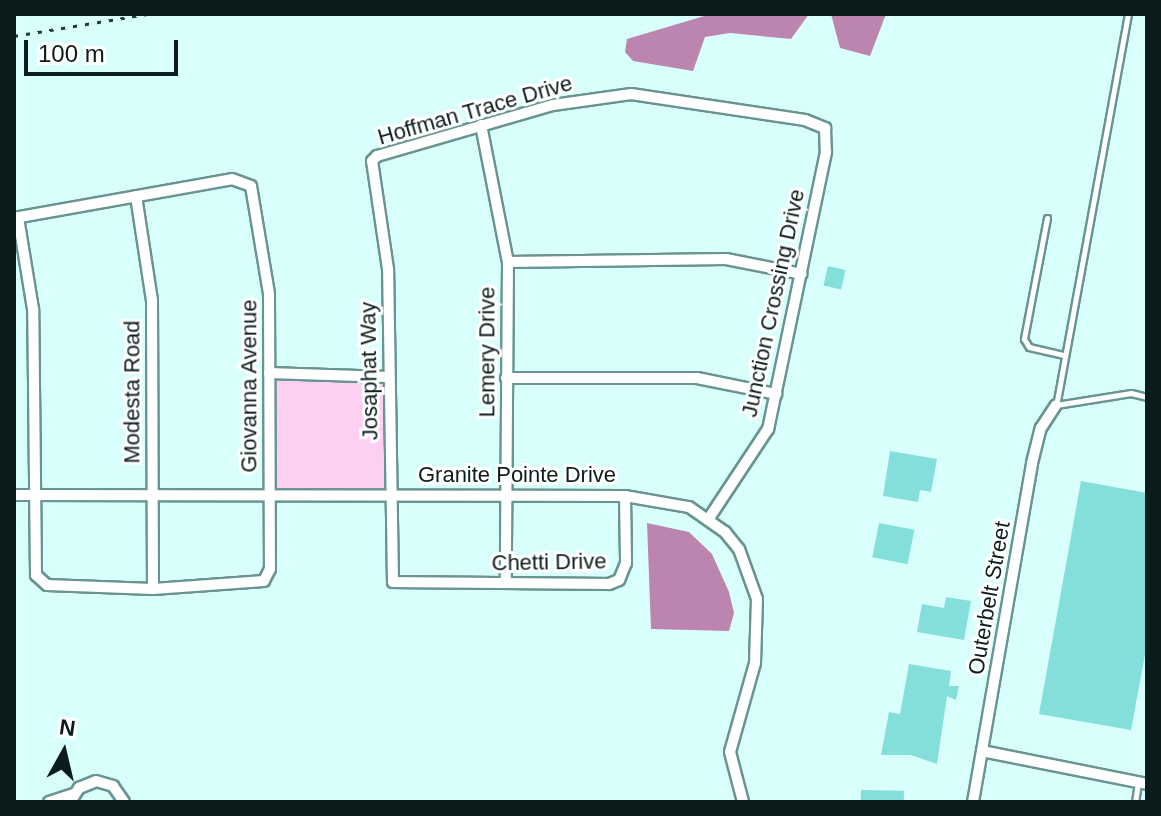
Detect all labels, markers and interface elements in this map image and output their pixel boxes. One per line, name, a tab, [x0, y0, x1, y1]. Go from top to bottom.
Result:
scale bar	[28, 24, 182, 74]
text: 100 m	[38, 40, 105, 67]
street label: Hoffman Trace Drive	[374, 70, 576, 150]
street label: Junction Crossing Drive	[736, 187, 810, 419]
street label: Lemery Drive	[474, 287, 500, 417]
street label: Giovanna Avenue	[236, 299, 262, 473]
street label: Josaphat Way	[355, 301, 383, 441]
street label: Modesta Road	[119, 320, 145, 464]
street label: Granite Pointe Drive	[418, 462, 616, 488]
street label: Outerbelt Street	[963, 519, 1015, 677]
street label: Chetti Drive	[491, 548, 607, 576]
north arrow	[24, 712, 104, 792]
text: N	[58, 714, 77, 741]

